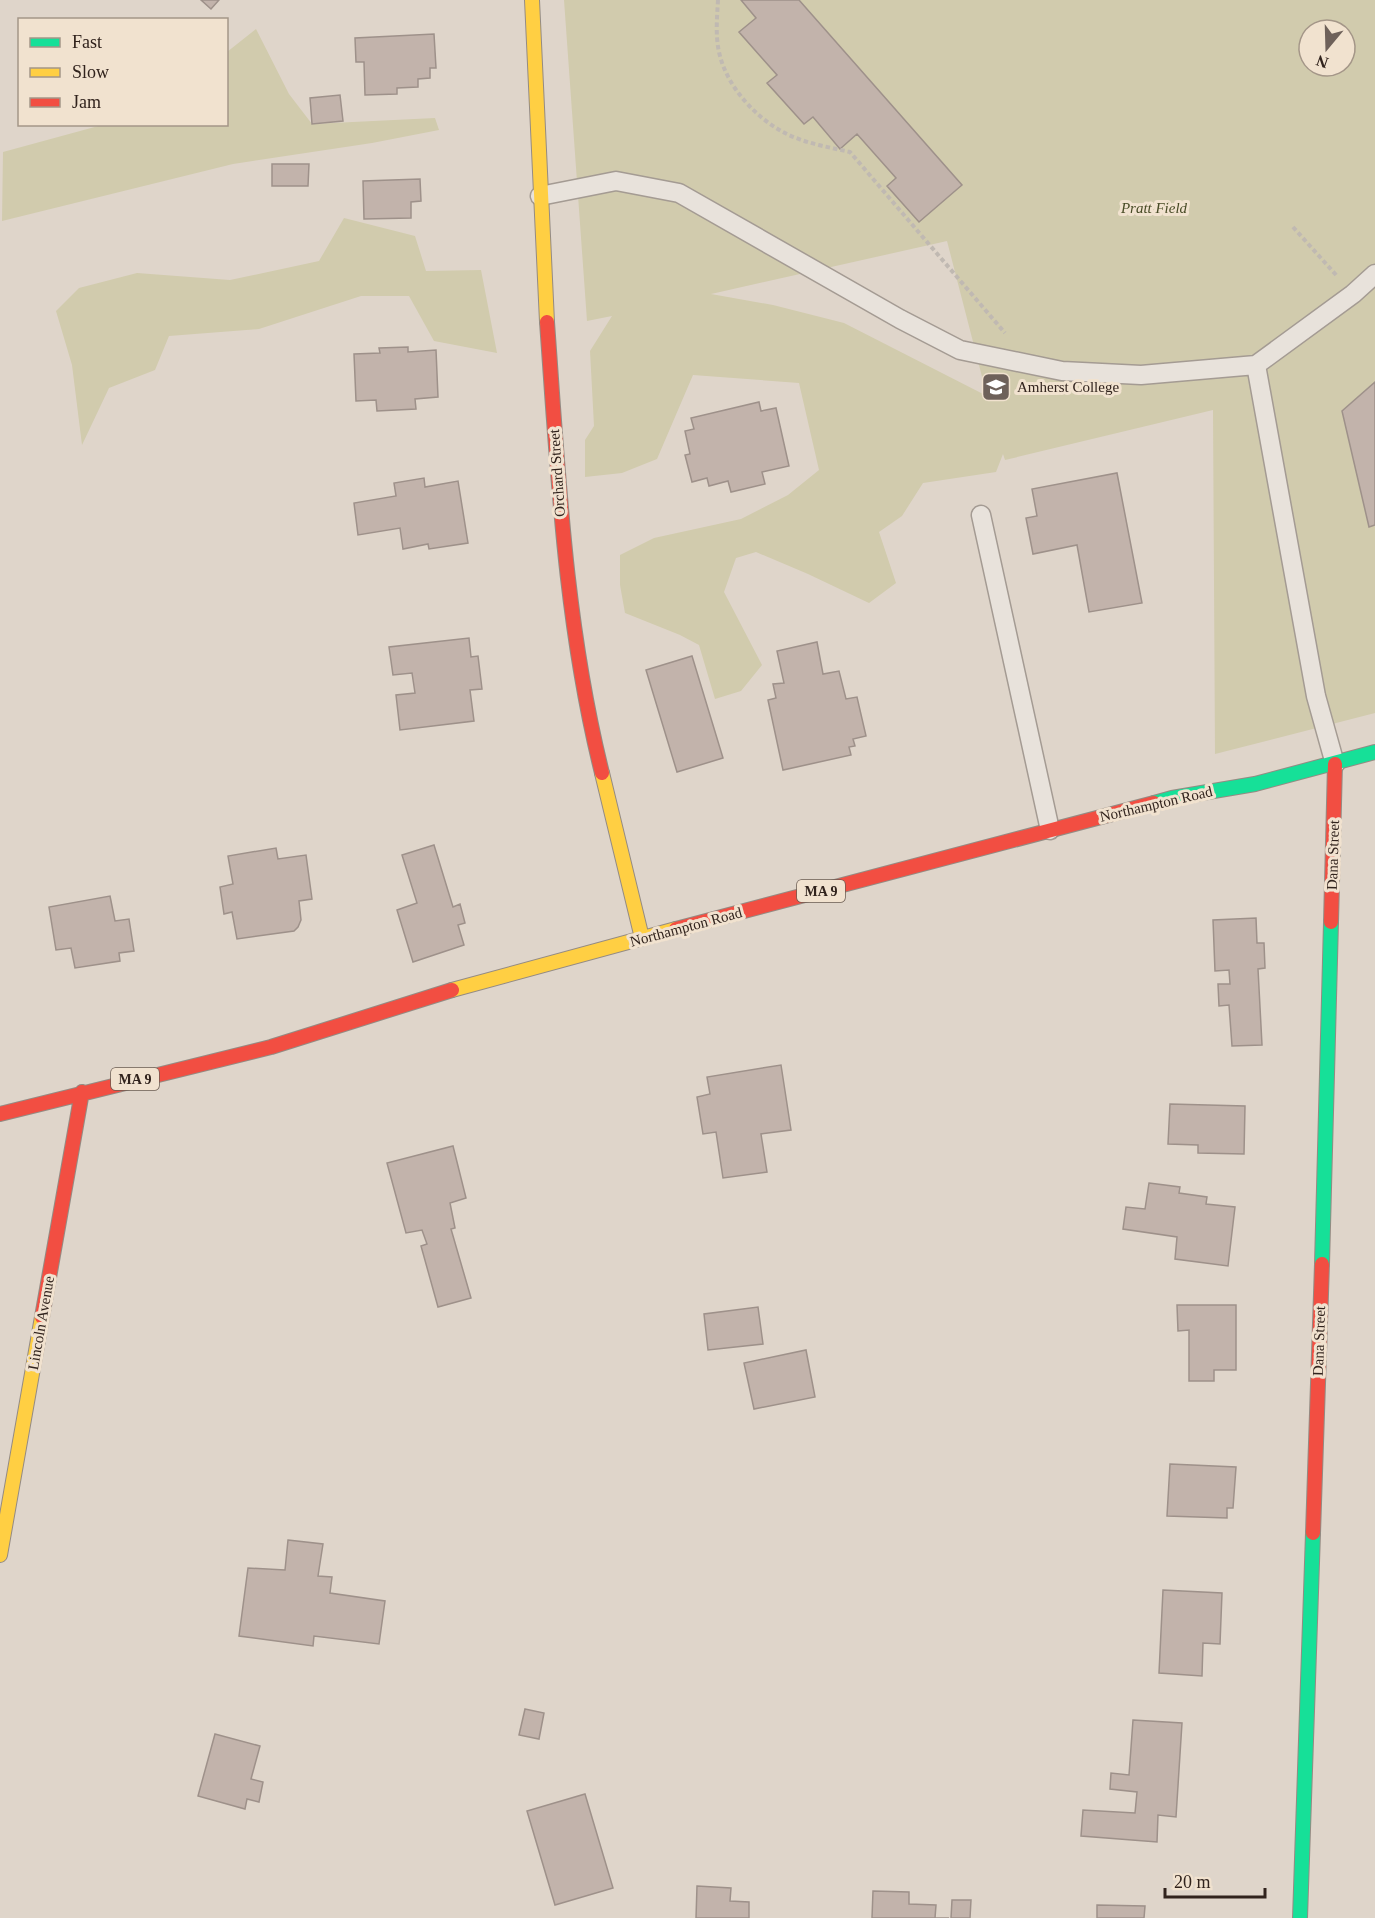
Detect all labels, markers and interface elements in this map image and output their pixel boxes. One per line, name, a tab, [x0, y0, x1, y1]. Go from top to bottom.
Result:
legend	[18, 18, 228, 126]
north arrow	[1297, 18, 1357, 78]
text: Fast	[72, 32, 102, 52]
text: N	[1314, 52, 1331, 72]
text: Slow	[72, 62, 109, 82]
text: Jam	[72, 92, 101, 112]
park label: Pratt Field	[1120, 200, 1188, 216]
school or university icon: Amherst College	[980, 371, 1012, 403]
place label: Amherst College	[1017, 379, 1119, 395]
street label: Orchard Street	[546, 428, 568, 517]
street label: Northampton Road	[1098, 783, 1215, 825]
street label: Dana Street	[1324, 819, 1342, 890]
road number: MA 9	[797, 880, 845, 902]
street label: Northampton Road	[628, 904, 744, 950]
road number: MA 9	[111, 1068, 159, 1090]
street label: Lincoln Avenue	[25, 1274, 57, 1371]
street label: Dana Street	[1310, 1305, 1328, 1376]
scale bar	[1165, 1861, 1266, 1899]
text: 20 m	[1174, 1872, 1211, 1892]

